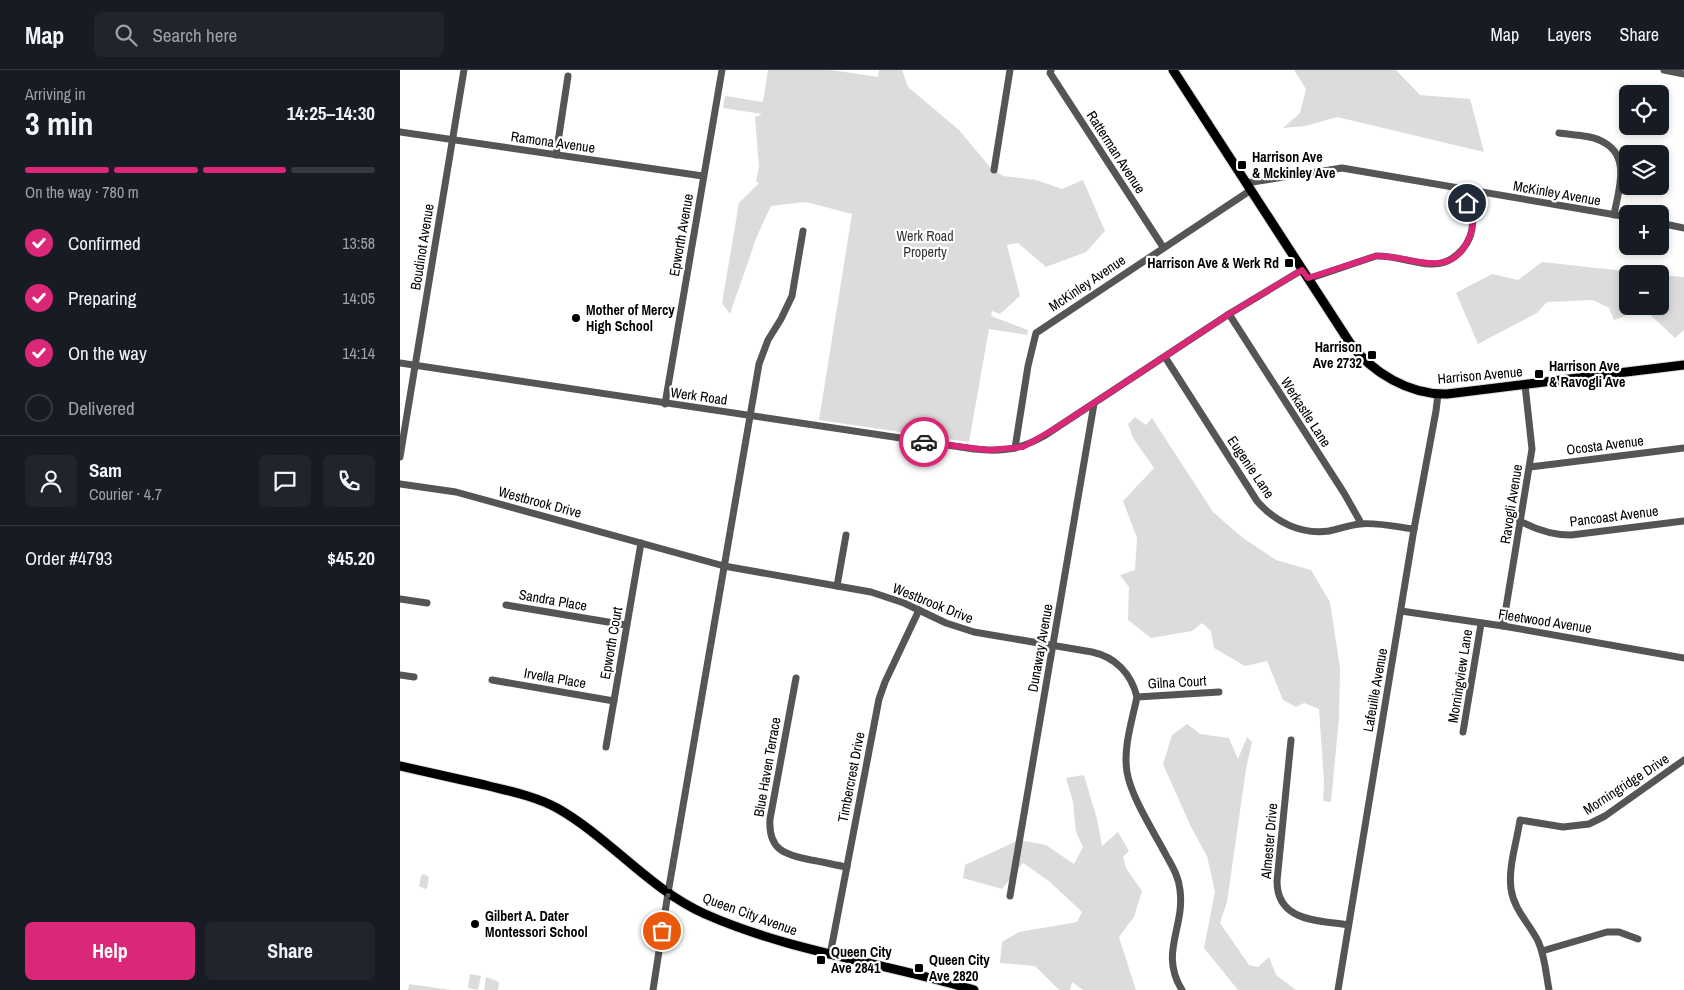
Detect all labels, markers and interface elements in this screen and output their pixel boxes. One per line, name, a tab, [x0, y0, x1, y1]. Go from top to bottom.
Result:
search box	[94, 12, 444, 57]
text: Map	[25, 19, 64, 51]
icon: search	[112, 21, 140, 49]
text: Search here	[152, 22, 237, 48]
text: Map	[1491, 22, 1519, 47]
text: Layers	[1547, 22, 1592, 47]
text: Share	[1620, 22, 1659, 47]
text: Arriving in	[25, 83, 86, 105]
map controls	[1619, 85, 1669, 315]
button: locate	[1619, 85, 1669, 135]
text: 14:25–14:30	[287, 100, 375, 126]
text: 3 min	[25, 102, 94, 145]
street label: Ratterman Avenue	[1083, 107, 1149, 197]
street label: Ramona Avenue	[510, 127, 596, 157]
button: layers	[1619, 145, 1669, 195]
place label: Harrison Ave & Mckinley Ave	[1252, 148, 1335, 182]
marker: Harrison Ave & Mckinley Ave	[1236, 159, 1248, 171]
street label: McKinley Avenue	[1512, 176, 1602, 210]
text: On the way · 780 m	[25, 181, 139, 203]
pin	[1446, 182, 1488, 224]
icon: home	[1453, 189, 1481, 217]
street label: Epworth Avenue	[665, 192, 697, 278]
street label: Boudinot Avenue	[406, 202, 438, 292]
button: +	[1619, 205, 1669, 255]
park label: Werk Road Property	[896, 227, 954, 261]
icon: check	[25, 229, 53, 257]
text: Confirmed	[68, 230, 141, 256]
text: 13:58	[342, 232, 375, 254]
street label: McKinley Avenue	[1045, 251, 1129, 315]
place label: Harrison Ave & Werk Rd	[1147, 254, 1279, 272]
marker: Harrison Ave & Werk Rd	[1283, 257, 1295, 269]
button: −	[1619, 265, 1669, 315]
icon: check	[25, 284, 53, 312]
text: Preparing	[68, 285, 136, 311]
text: 14:05	[342, 287, 375, 309]
place label: Mother of Mercy High School	[586, 301, 675, 335]
marker: Mother of Mercy High School	[570, 312, 582, 324]
place label: Harrison Ave 2732	[1313, 338, 1362, 372]
icon: check	[25, 339, 53, 367]
text: On the way	[68, 340, 147, 366]
text: 14:14	[342, 342, 375, 364]
marker: Harrison Ave 2732	[1366, 349, 1378, 361]
place label: Harrison Ave & Ravogli Ave	[1549, 357, 1625, 391]
street label: Harrison Avenue	[1437, 362, 1523, 388]
marker: Harrison Ave & Ravogli Ave	[1533, 368, 1545, 380]
street label: Werkastle Lane	[1277, 374, 1335, 450]
street label: Werk Road	[669, 383, 729, 409]
text: Delivered	[68, 395, 135, 421]
courier	[899, 417, 949, 467]
icon: car	[910, 428, 938, 456]
street label: Ocosta Avenue	[1565, 431, 1645, 459]
street label: Eugenie Lane	[1224, 432, 1278, 502]
button: person	[25, 455, 77, 507]
button: chat	[259, 455, 311, 507]
button: phone	[323, 455, 375, 507]
text: Sam	[89, 457, 122, 483]
street label: Ravogli Avenue	[1496, 463, 1526, 545]
street label: Westbrook Drive	[496, 482, 584, 522]
text: Courier · 4.7	[89, 483, 162, 505]
street label: Pancoast Avenue	[1569, 502, 1659, 530]
text: Order #4793	[25, 545, 112, 571]
text: $45.20	[327, 545, 375, 571]
street label: Westbrook Drive	[890, 579, 976, 627]
street label: Sandra Place	[517, 585, 589, 615]
street label: Dunaway Avenue	[1023, 603, 1057, 693]
street label: Epworth Court	[596, 605, 626, 681]
street label: Fleetwood Avenue	[1497, 605, 1593, 637]
street label: Morningview Lane	[1444, 628, 1476, 724]
street label: Lafeuille Avenue	[1359, 647, 1391, 733]
street label: Irvella Place	[523, 664, 587, 692]
street label: Gilna Court	[1147, 671, 1207, 693]
street label: Blue Haven Terrace	[749, 716, 785, 818]
street label: Timbercrest Drive	[833, 730, 869, 824]
street label: Morningridge Drive	[1580, 750, 1672, 818]
street label: Almester Drive	[1257, 802, 1281, 881]
street label: Queen City Avenue	[700, 889, 800, 939]
place label: Gilbert A. Dater Montessori School	[485, 907, 588, 941]
pin	[641, 910, 683, 952]
icon: bag	[648, 917, 676, 945]
marker: Gilbert A. Dater Montessori School	[469, 918, 481, 930]
button: Help	[25, 922, 195, 980]
button: Share	[205, 922, 375, 980]
place label: Queen City Ave 2841	[831, 943, 892, 977]
place label: Queen City Ave 2820	[929, 951, 990, 985]
marker: Queen City Ave 2841	[815, 954, 827, 966]
marker: Queen City Ave 2820	[913, 962, 925, 974]

